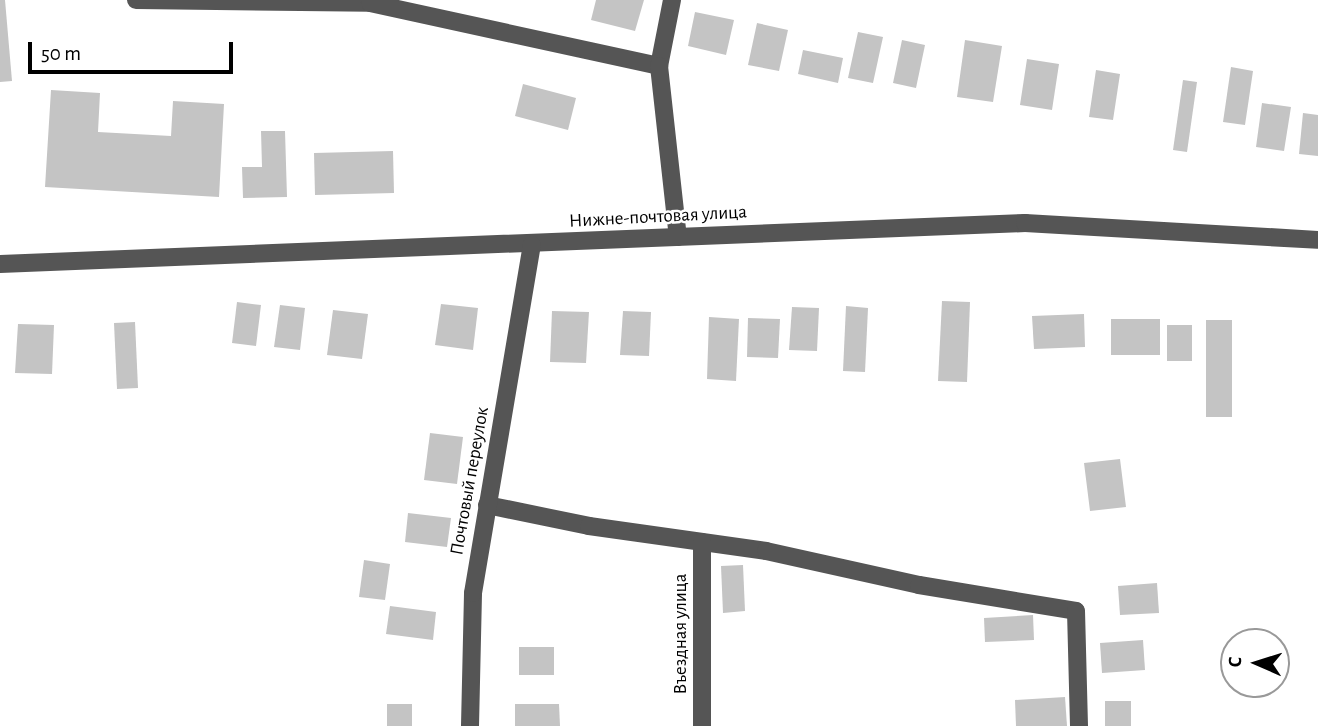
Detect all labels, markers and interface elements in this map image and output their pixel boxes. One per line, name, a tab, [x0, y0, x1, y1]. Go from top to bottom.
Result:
scale bar	[32, 28, 236, 72]
text: 50 m	[41, 43, 81, 64]
street label: Нижне-почтовая улица	[568, 201, 748, 233]
street label: Почтовый переулок	[446, 405, 494, 557]
street label: Въездная улица	[670, 573, 692, 695]
north arrow	[1220, 628, 1290, 698]
text: С	[1226, 656, 1245, 668]

